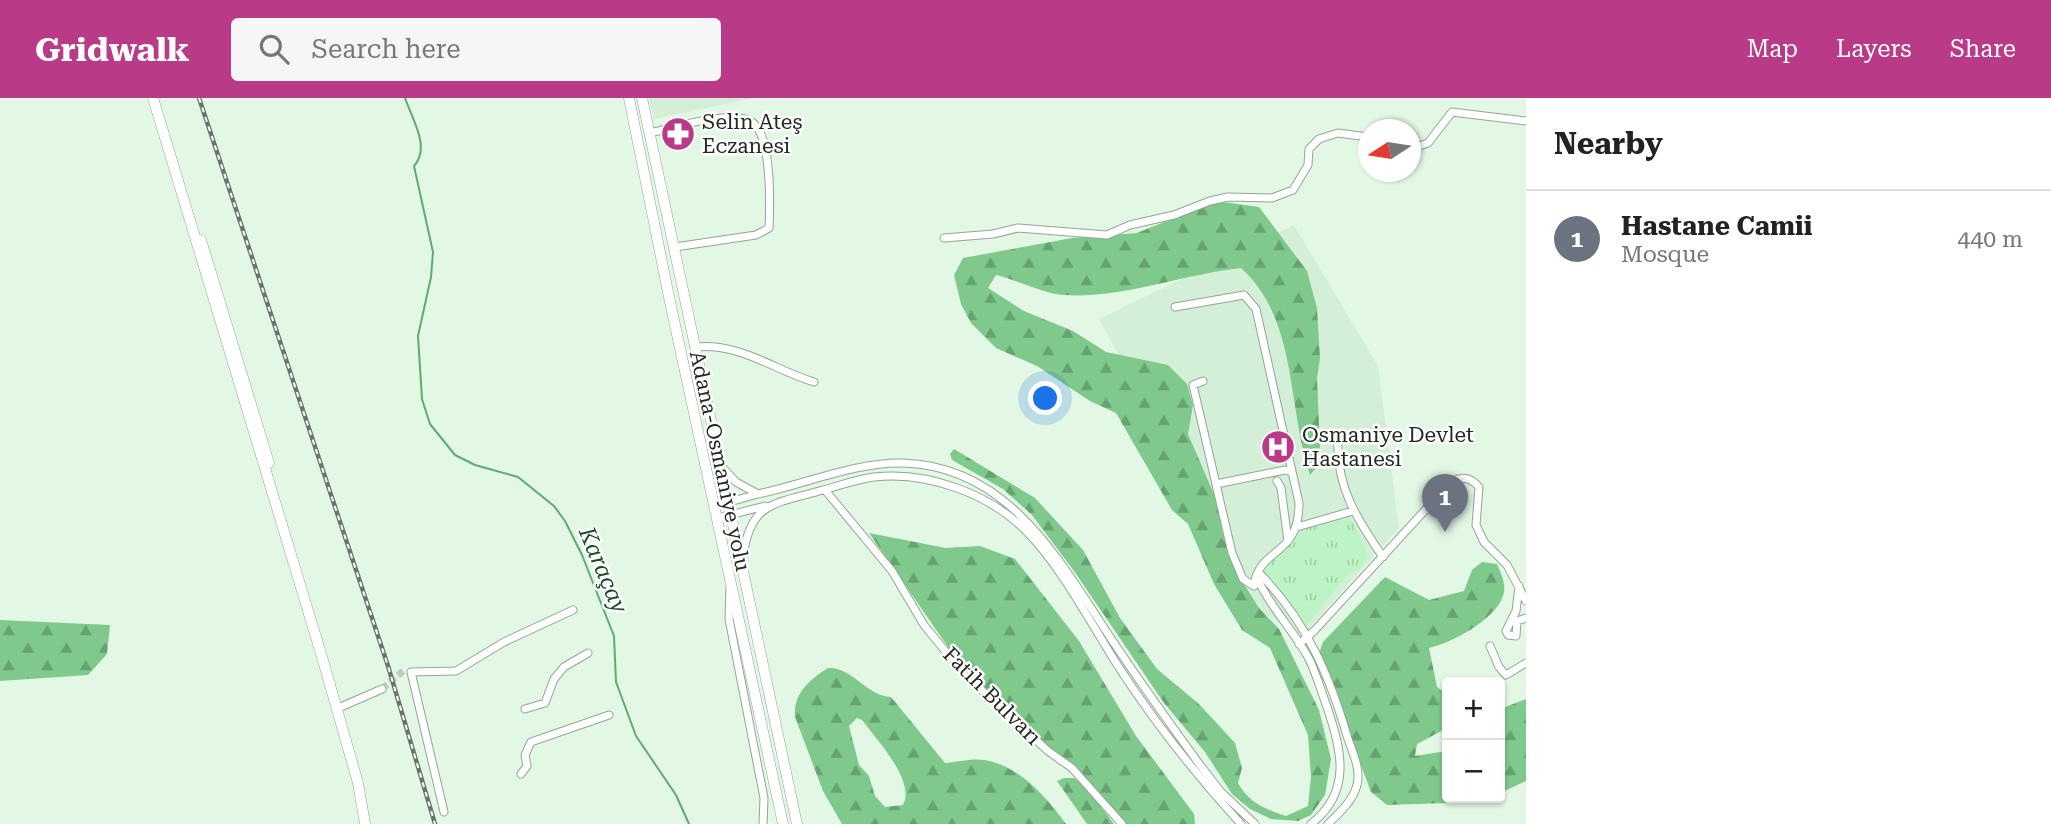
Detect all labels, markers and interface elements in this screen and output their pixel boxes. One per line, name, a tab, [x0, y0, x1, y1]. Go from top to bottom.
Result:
search box	[231, 18, 721, 81]
text: Gridwalk	[35, 30, 189, 69]
icon: search	[255, 30, 293, 68]
text: Search here	[311, 34, 460, 64]
text: Map	[1747, 35, 1798, 63]
text: Layers	[1836, 35, 1912, 63]
text: Share	[1950, 35, 2016, 63]
place label: Selin Ateş Eczanesi	[702, 110, 802, 158]
pharmacy icon: Selin Ateş Eczanesi	[659, 115, 697, 153]
north arrow	[1358, 119, 1421, 182]
text: Nearby	[1554, 126, 1663, 161]
text: Hastane Camii	[1621, 211, 1812, 241]
text: 1	[1571, 226, 1583, 253]
text: 440 m	[1958, 226, 2023, 253]
text: Mosque	[1621, 241, 1709, 268]
street label: Adana-Osmaniye yolu	[685, 349, 755, 573]
your location	[1028, 381, 1062, 415]
place label: Osmaniye Devlet Hastanesi	[1302, 423, 1474, 471]
hospital icon: Osmaniye Devlet Hastanesi	[1259, 428, 1297, 466]
pin: 1	[1422, 474, 1468, 532]
water label: Karaçay	[573, 522, 634, 618]
street label: Fatih Bulvarı	[938, 642, 1046, 750]
map controls	[1442, 677, 1505, 803]
button: +	[1442, 677, 1505, 740]
button: −	[1442, 740, 1505, 803]

